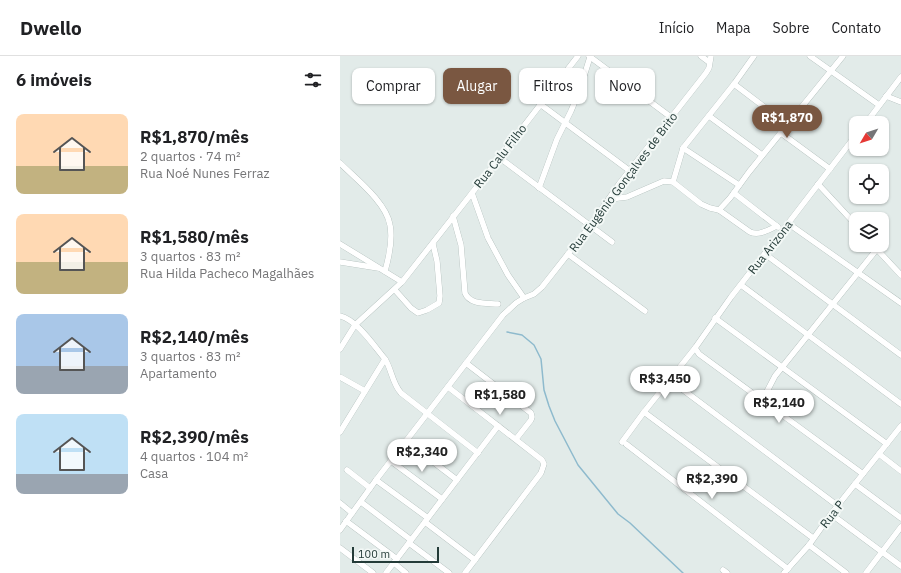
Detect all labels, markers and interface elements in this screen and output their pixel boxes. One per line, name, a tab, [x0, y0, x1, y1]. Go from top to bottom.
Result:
text: Dwello	[20, 16, 82, 40]
text: Início	[659, 19, 694, 37]
text: Mapa	[716, 19, 751, 37]
text: Sobre	[773, 19, 809, 37]
text: Contato	[831, 19, 881, 37]
chip: Comprar	[352, 68, 435, 104]
chip: Alugar	[443, 68, 511, 104]
chip: Filtros	[519, 68, 587, 104]
chip: Novo	[595, 68, 655, 104]
text: 6 imóveis	[16, 69, 92, 91]
icon: filters	[302, 69, 324, 91]
pin: R$1,870	[750, 105, 824, 139]
street label: Rua Eugênio Gonçalves de Brito	[566, 109, 681, 255]
text: R$1,870	[761, 109, 813, 126]
north arrow	[849, 116, 889, 156]
map controls	[849, 116, 889, 252]
street label: Rua Calu Filho	[470, 121, 530, 191]
text: R$1,870/mês	[140, 126, 249, 148]
icon: home	[48, 130, 96, 178]
text: 2 quartos · 74 m²	[140, 148, 241, 165]
button: locate	[849, 164, 889, 204]
text: Rua Noé Nunes Ferraz	[140, 165, 269, 182]
button: layers	[849, 212, 889, 252]
street label: Rua Arizona	[744, 217, 796, 277]
text: R$1,580/mês	[140, 226, 249, 248]
icon: home	[48, 230, 96, 278]
text: 3 quartos · 83 m²	[140, 248, 241, 265]
text: Rua Hilda Pacheco Magalhães	[140, 265, 314, 282]
text: R$2,140/mês	[140, 326, 249, 348]
icon: home	[48, 330, 96, 378]
text: 3 quartos · 83 m²	[140, 348, 241, 365]
text: Apartamento	[140, 365, 217, 382]
pin: R$3,450	[628, 366, 702, 400]
text: R$3,450	[639, 370, 691, 387]
pin: R$1,580	[463, 382, 537, 416]
text: R$1,580	[474, 386, 526, 403]
pin: R$2,140	[742, 390, 816, 424]
text: R$2,140	[753, 394, 805, 411]
text: R$2,390/mês	[140, 426, 249, 448]
icon: home	[48, 430, 96, 478]
pin: R$2,340	[385, 439, 459, 473]
text: R$2,340	[396, 443, 448, 460]
text: 4 quartos · 104 m²	[140, 448, 248, 465]
text: Casa	[140, 465, 168, 482]
pin: R$2,390	[675, 466, 749, 500]
text: R$2,390	[686, 470, 738, 487]
street label: Rua P	[817, 497, 847, 531]
scale bar	[352, 545, 439, 564]
text: 100 m	[358, 547, 390, 561]

